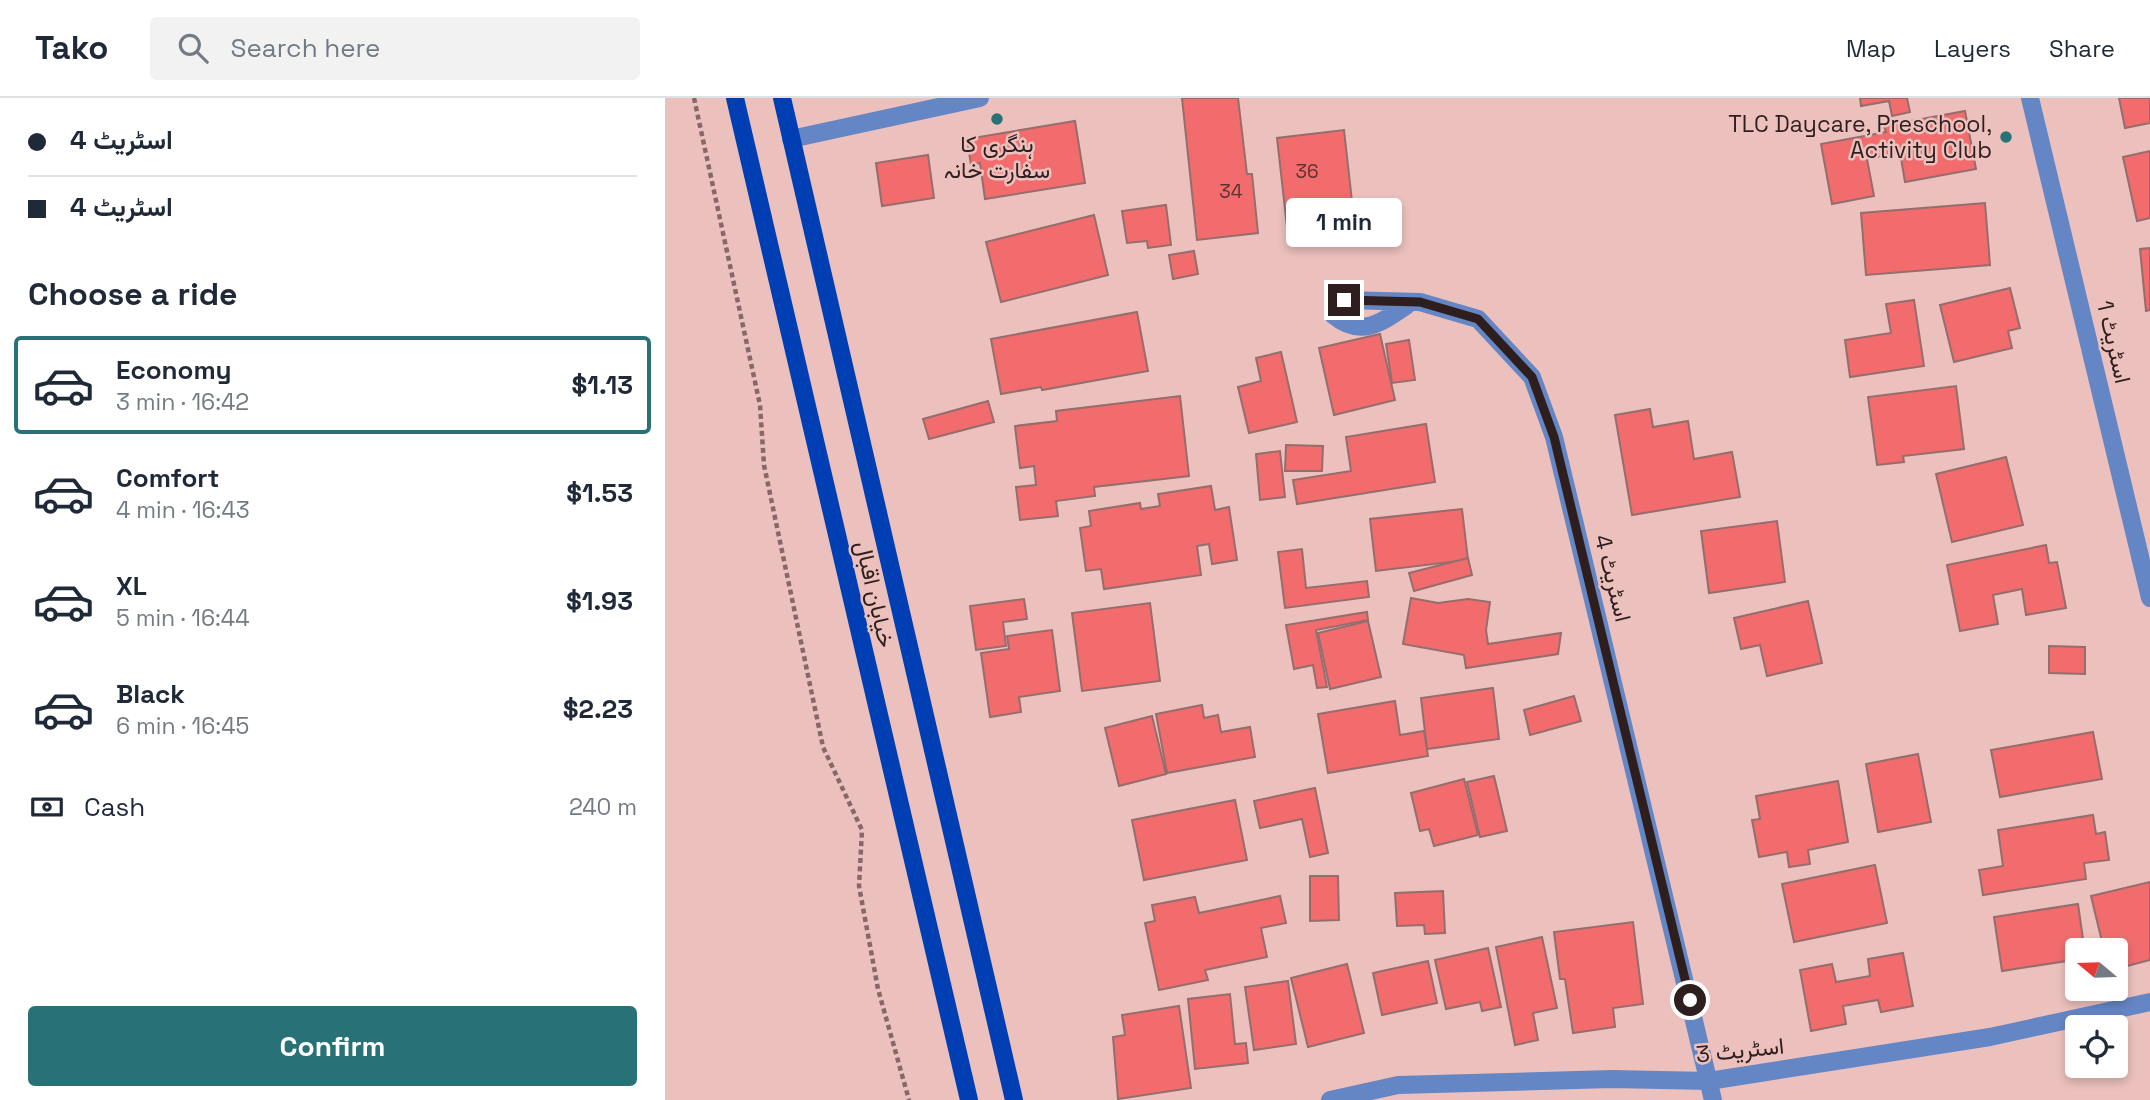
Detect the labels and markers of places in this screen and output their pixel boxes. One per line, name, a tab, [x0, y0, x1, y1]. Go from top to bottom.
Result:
place label: TLC Daycare, Preschool, Activity Club	[1728, 109, 1992, 165]
marker: ہنگری کا سفارت خانہ	[989, 111, 1005, 127]
place label: ہنگری کا سفارت خانہ	[944, 129, 1050, 185]
marker: TLC Daycare, Preschool, Activity Club	[1998, 129, 2014, 145]

